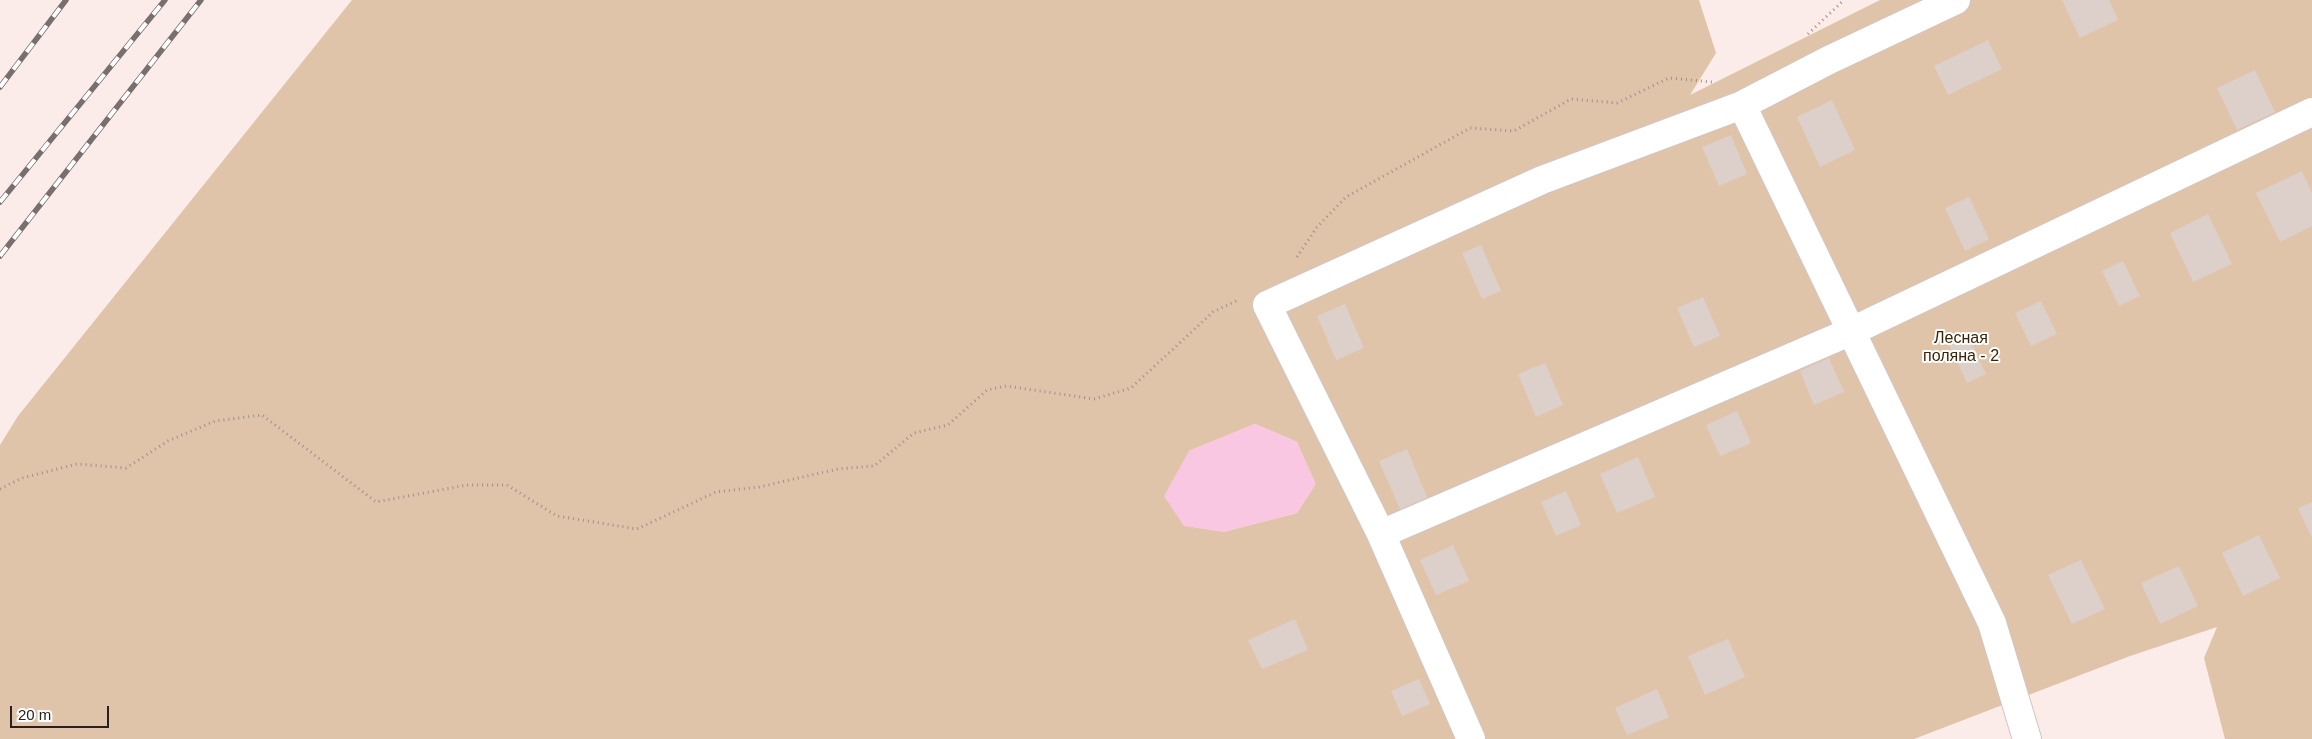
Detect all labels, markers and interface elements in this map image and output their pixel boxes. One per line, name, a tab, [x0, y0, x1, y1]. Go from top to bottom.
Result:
park label: Лесная поляна - 2	[1923, 329, 1999, 367]
scale bar	[12, 696, 111, 728]
text: 20 m	[18, 706, 51, 723]

